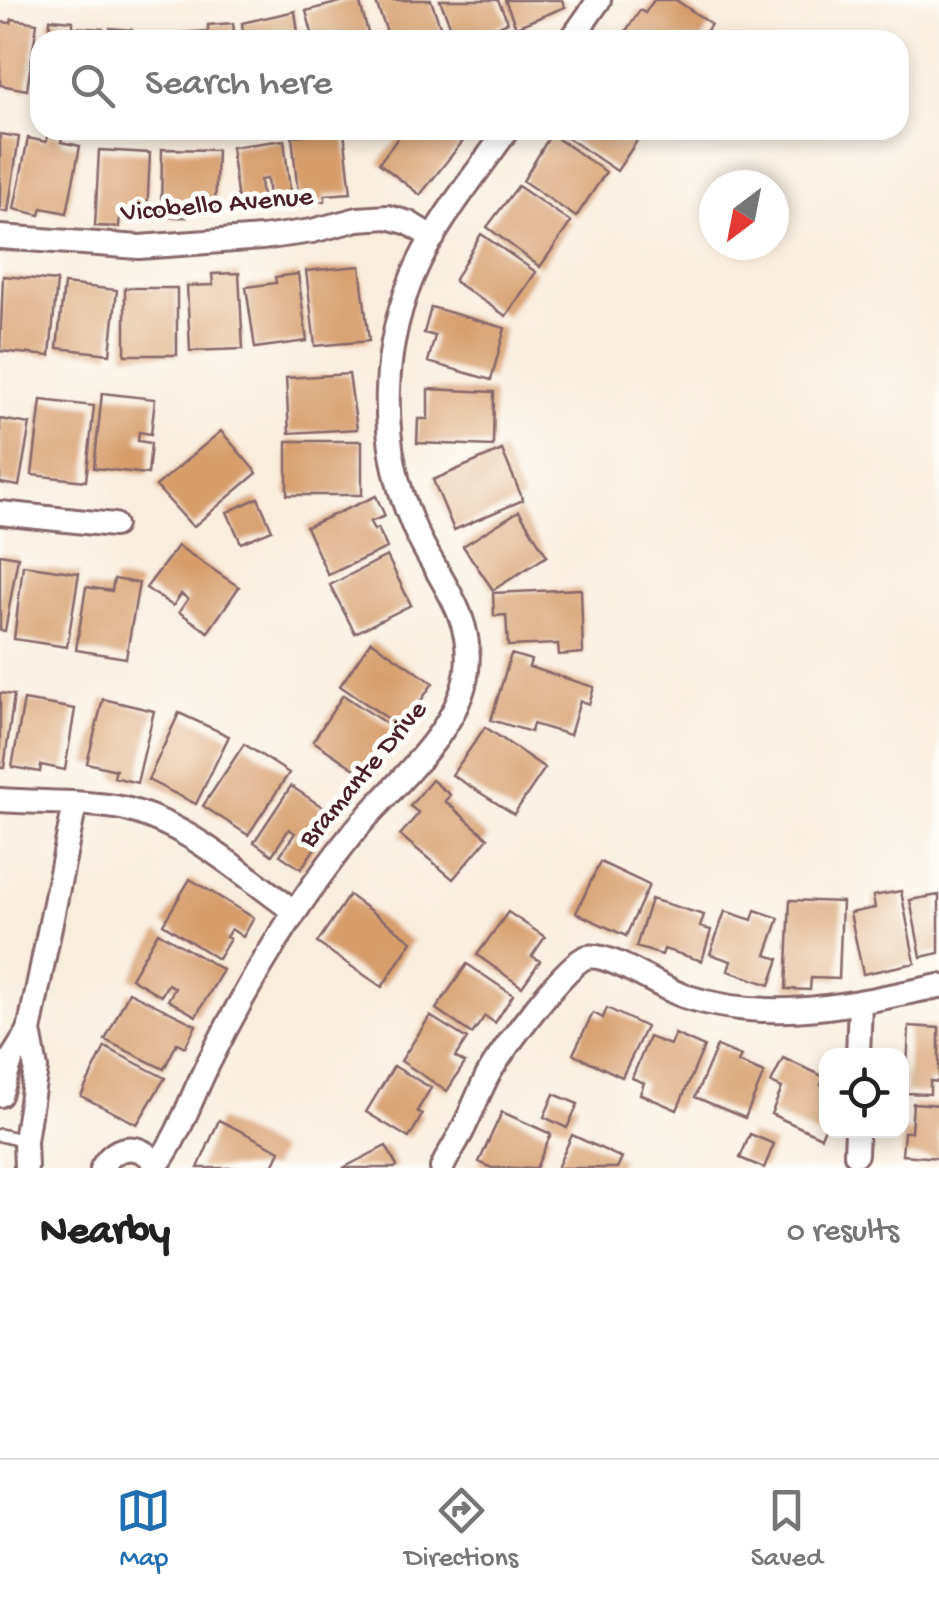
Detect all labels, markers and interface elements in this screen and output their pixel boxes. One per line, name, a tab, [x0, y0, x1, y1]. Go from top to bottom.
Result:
search box	[30, 30, 909, 140]
icon: search	[65, 58, 120, 113]
text: Search here	[145, 63, 332, 107]
north arrow	[699, 170, 789, 260]
street label: Vicobello Avenue	[119, 181, 315, 231]
street label: Bramante Drive	[292, 694, 435, 856]
map controls	[819, 1048, 909, 1138]
button: locate	[819, 1048, 909, 1138]
text: Nearby	[40, 1209, 170, 1258]
text: 0 results	[787, 1214, 899, 1252]
tab: Map	[116, 1483, 171, 1576]
tab: Directions	[404, 1483, 518, 1576]
tab: Saved	[751, 1483, 823, 1576]

